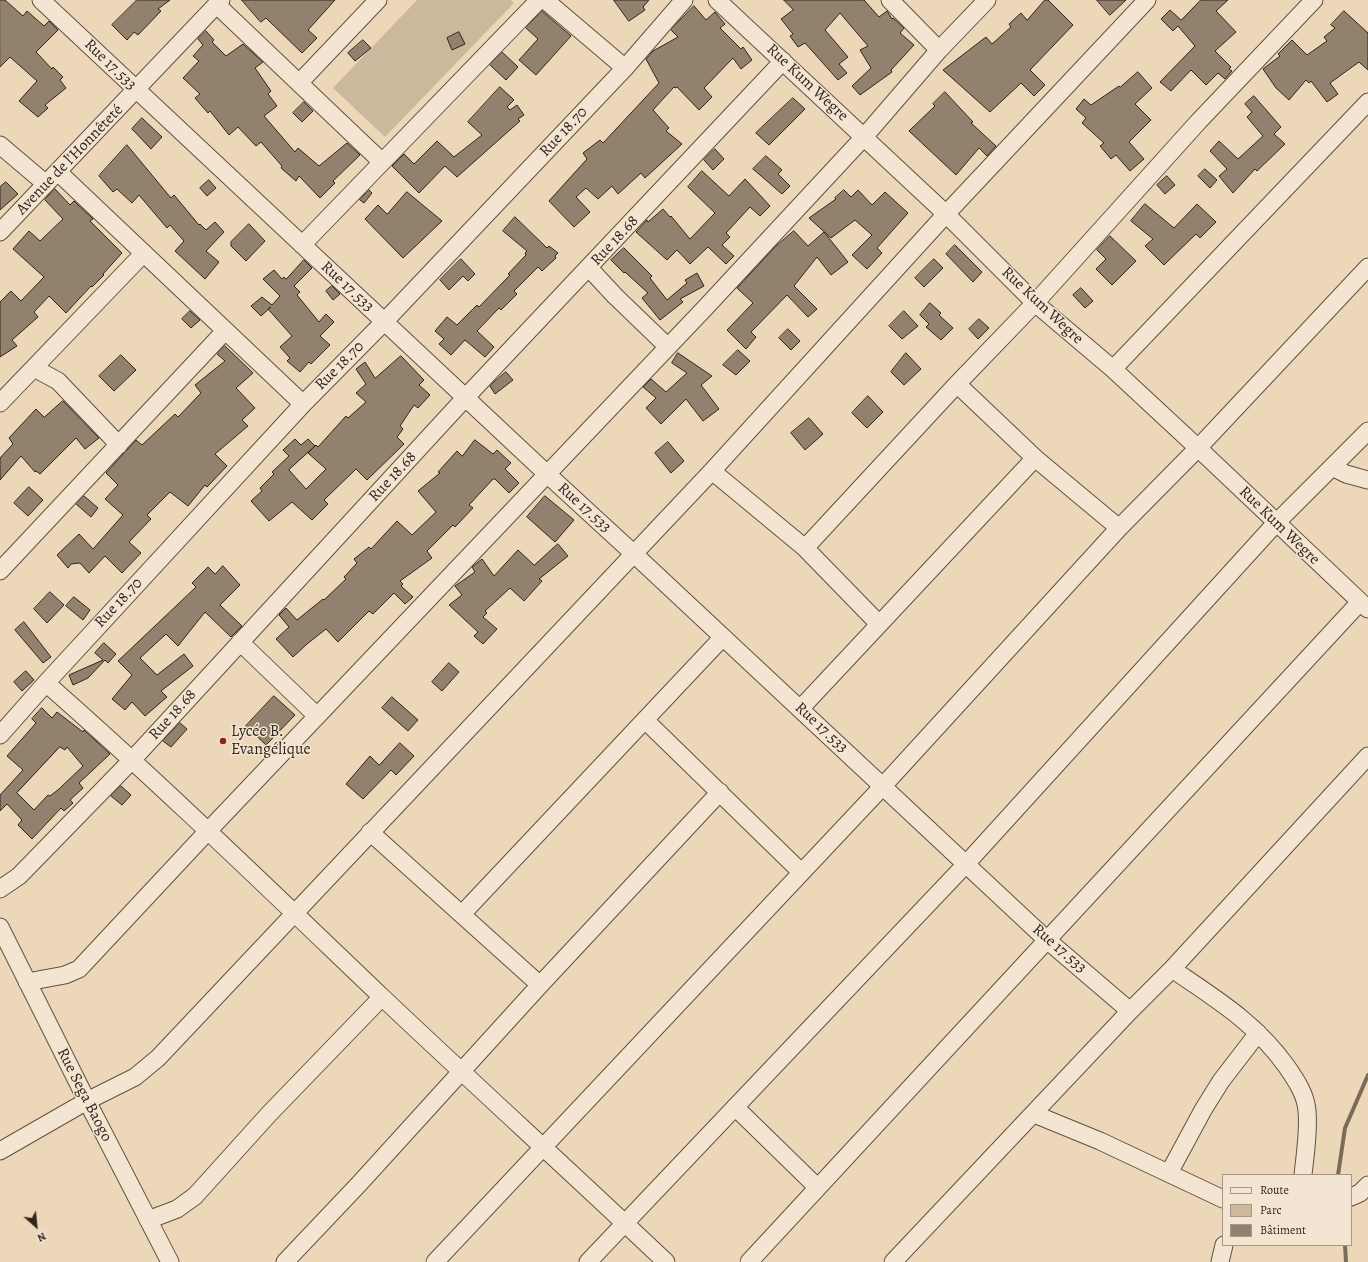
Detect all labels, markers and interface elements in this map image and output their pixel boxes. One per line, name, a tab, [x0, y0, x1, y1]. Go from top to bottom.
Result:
street label: Rue 17.533	[80, 35, 140, 95]
street label: Rue Kum Wegre	[762, 40, 852, 126]
street label: Avenue de l'Honnêteté	[12, 101, 128, 219]
street label: Rue 18.70	[536, 103, 592, 161]
street label: Rue 18.68	[587, 212, 643, 270]
street label: Rue 17.533	[316, 258, 378, 316]
street label: Rue Kum Wegre	[997, 263, 1087, 349]
street label: Rue 18.70	[311, 337, 369, 395]
street label: Rue 18.68	[365, 448, 421, 506]
street label: Rue 17.533	[553, 479, 615, 537]
street label: Rue Kum Wegre	[1235, 483, 1323, 569]
street label: Rue 18.70	[91, 574, 147, 632]
street label: Rue 18.68	[145, 686, 201, 744]
street label: Rue 17.533	[790, 699, 852, 757]
place label: Lycée B. Evangélique	[231, 722, 311, 760]
marker: Lycée B. Evangélique	[218, 736, 228, 746]
street label: Rue 17.533	[1028, 920, 1090, 978]
street label: Rue Sega Baogo	[52, 1045, 116, 1145]
legend	[1222, 1174, 1352, 1246]
text: Route	[1260, 1182, 1289, 1198]
text: Parc	[1260, 1202, 1282, 1218]
north arrow	[16, 1206, 56, 1246]
text: Bâtiment	[1260, 1222, 1306, 1238]
text: N	[35, 1229, 49, 1246]

